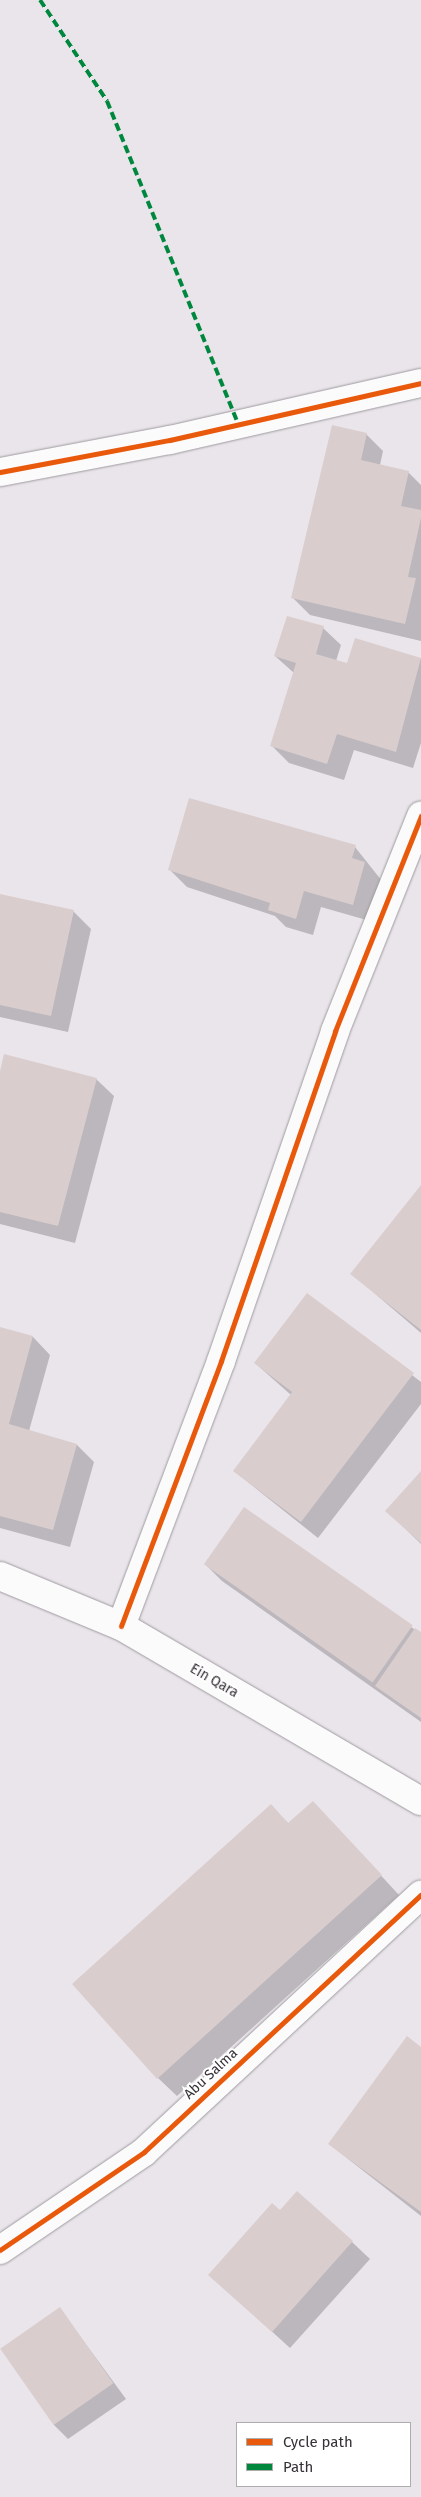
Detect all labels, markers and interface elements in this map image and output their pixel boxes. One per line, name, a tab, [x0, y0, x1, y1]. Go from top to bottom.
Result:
street label: Ein Qara	[187, 1660, 241, 1702]
street label: Abu Salma	[181, 2045, 241, 2103]
legend	[236, 2422, 411, 2487]
text: Cycle path	[283, 2433, 353, 2451]
text: Path	[283, 2458, 313, 2476]

